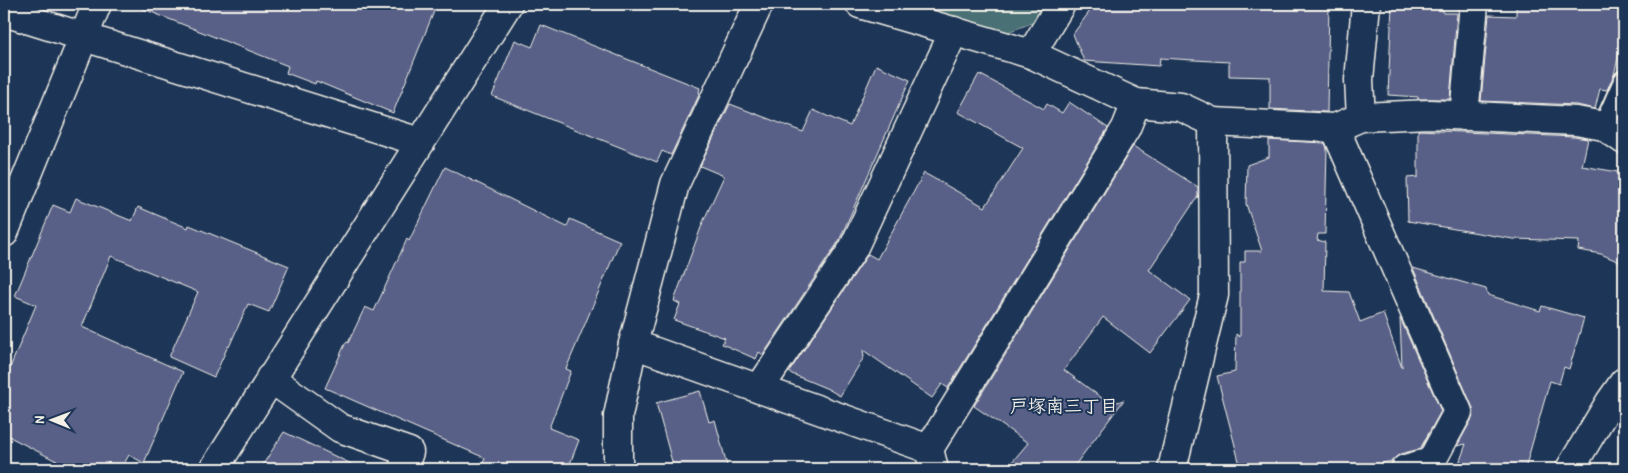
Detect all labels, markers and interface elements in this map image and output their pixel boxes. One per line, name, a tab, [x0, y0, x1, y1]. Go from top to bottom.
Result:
district label: 戸塚南三丁目	[1010, 393, 1118, 418]
north arrow	[28, 396, 78, 446]
text: N	[29, 415, 48, 424]

